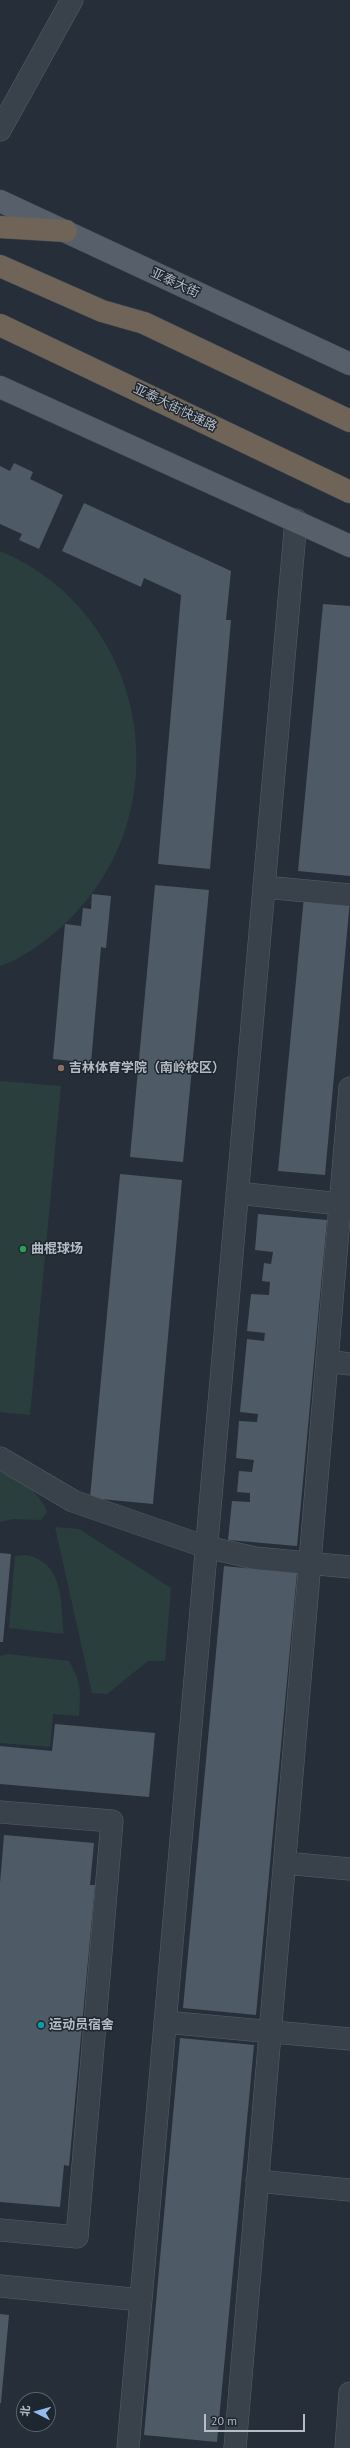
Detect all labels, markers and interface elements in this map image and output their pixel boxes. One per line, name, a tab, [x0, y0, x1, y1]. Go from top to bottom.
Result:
street label: 亚泰大街	[148, 265, 202, 301]
street label: 亚泰大街快速路	[131, 381, 219, 435]
place label: 吉林体育学院（南岭校区）	[69, 1060, 225, 1076]
marker: 吉林体育学院（南岭校区）	[56, 1063, 66, 1073]
place label: 曲棍球场	[31, 1241, 83, 1257]
marker: 曲棍球场	[18, 1244, 28, 1254]
place label: 运动员宿舍	[49, 2017, 114, 2033]
marker: 运动员宿舍	[36, 2020, 46, 2030]
north arrow	[16, 2392, 56, 2432]
text: 北	[18, 2405, 33, 2417]
scale bar	[206, 2406, 307, 2432]
text: 20 m	[211, 2413, 237, 2428]

